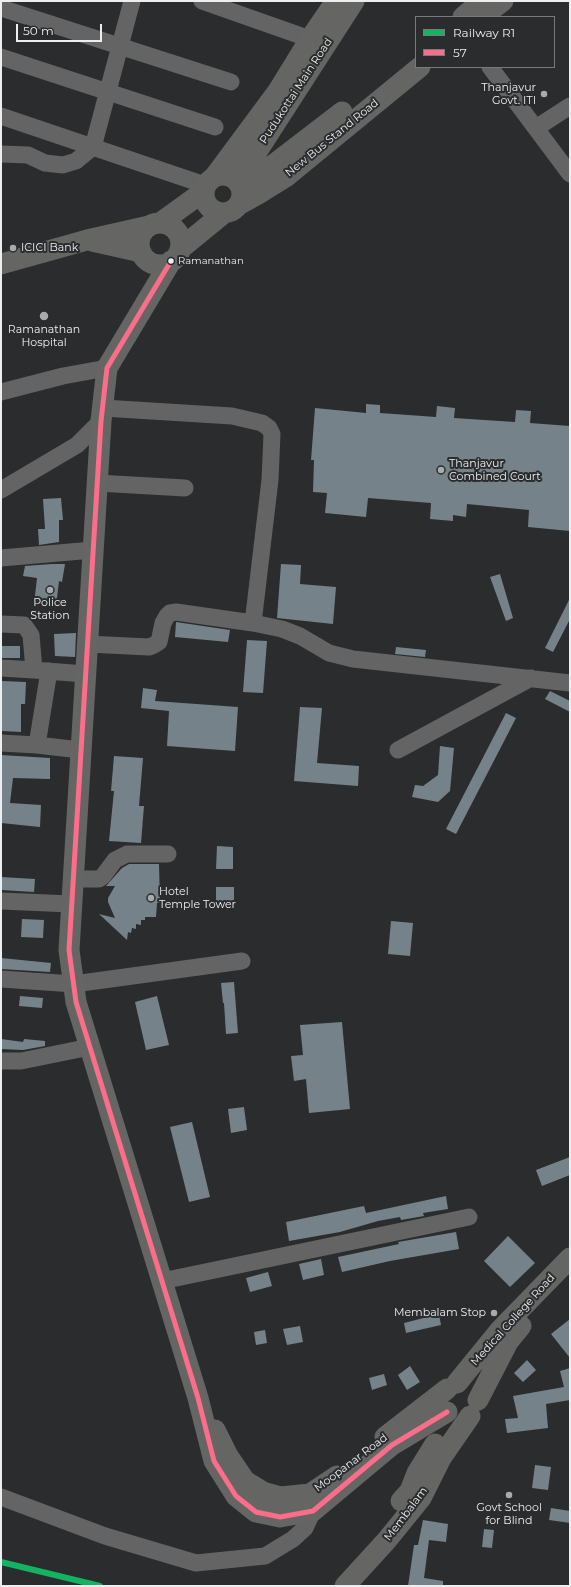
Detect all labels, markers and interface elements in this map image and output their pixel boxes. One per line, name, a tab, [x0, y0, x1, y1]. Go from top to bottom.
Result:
scale bar	[18, 16, 104, 42]
legend	[415, 16, 555, 68]
text: 50 m	[23, 23, 54, 38]
text: Railway R1	[453, 25, 515, 40]
street label: Pudukottai Main Road	[257, 36, 335, 146]
text: 57	[453, 45, 467, 60]
place label: Thanjavur Govt. ITI	[481, 81, 536, 107]
marker: Thanjavur Govt. ITI	[539, 89, 549, 99]
street label: New Bus Stand Road	[283, 96, 381, 180]
place label: ICICI Bank	[21, 241, 78, 255]
marker: ICICI Bank	[8, 243, 18, 253]
place label: Ramanathan	[178, 255, 244, 267]
marker: Ramanathan	[166, 256, 176, 266]
marker: Ramanathan Hospital	[38, 310, 50, 322]
place label: Ramanathan Hospital	[8, 323, 80, 349]
place label: Thanjavur Combined Court	[449, 457, 541, 483]
marker: Thanjavur Combined Court	[436, 465, 446, 475]
marker: Police Station	[45, 585, 55, 595]
place label: Police Station	[30, 596, 70, 622]
place label: Hotel Temple Tower	[159, 885, 236, 911]
marker: Hotel Temple Tower	[146, 893, 156, 903]
street label: Medical College Road	[468, 1271, 558, 1369]
place label: Membalam Stop	[394, 1306, 486, 1320]
marker: Membalam Stop	[489, 1308, 499, 1318]
street label: Moopanar Road	[312, 1431, 390, 1495]
street label: Membalam	[382, 1485, 430, 1543]
marker: Govt School for Blind	[504, 1490, 514, 1500]
place label: Govt School for Blind	[476, 1501, 542, 1527]

